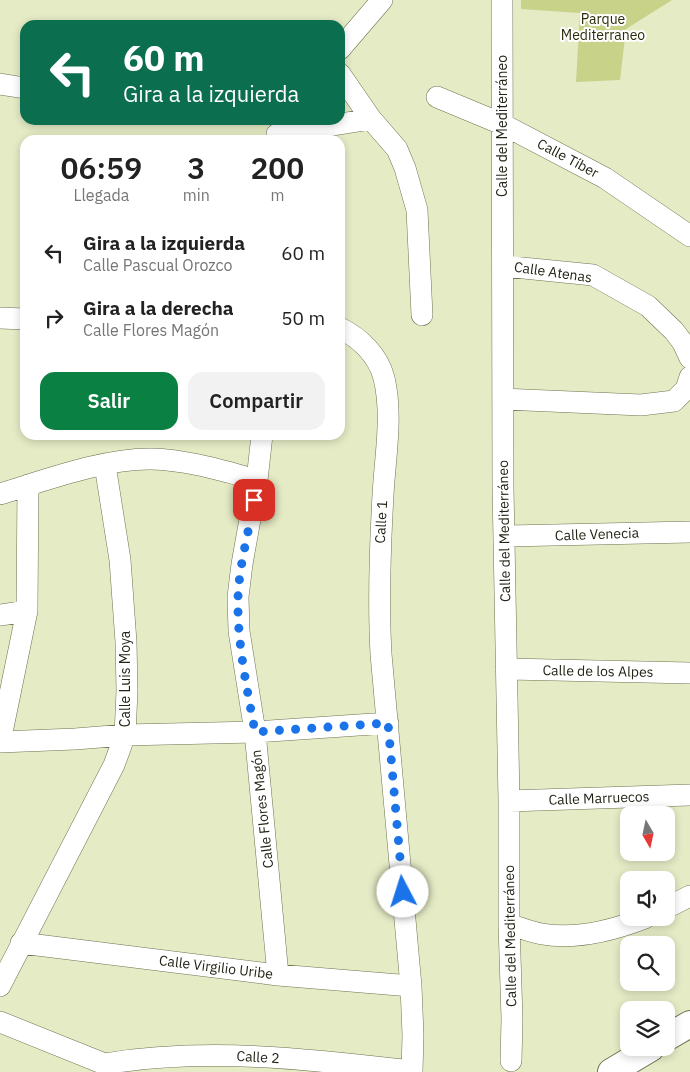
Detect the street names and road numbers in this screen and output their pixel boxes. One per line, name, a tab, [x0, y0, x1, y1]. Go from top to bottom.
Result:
street label: Calle del Mediterráneo	[493, 55, 511, 197]
street label: Calle Tíber	[534, 134, 602, 182]
street label: Calle Atenas	[513, 258, 593, 286]
street label: Calle del Mediterráneo	[494, 460, 514, 602]
street label: Calle 1	[371, 500, 391, 544]
street label: Calle Venecia	[555, 524, 640, 544]
street label: Calle Luis Moya	[116, 630, 134, 727]
street label: Calle de los Alpes	[542, 661, 654, 681]
street label: Calle Flores Magón	[247, 749, 277, 869]
street label: Calle Marruecos	[548, 787, 650, 809]
street label: Calle del Mediterráneo	[500, 865, 520, 1007]
street label: Calle Virgilio Uribe	[158, 951, 274, 983]
street label: Calle 2	[236, 1047, 280, 1067]

